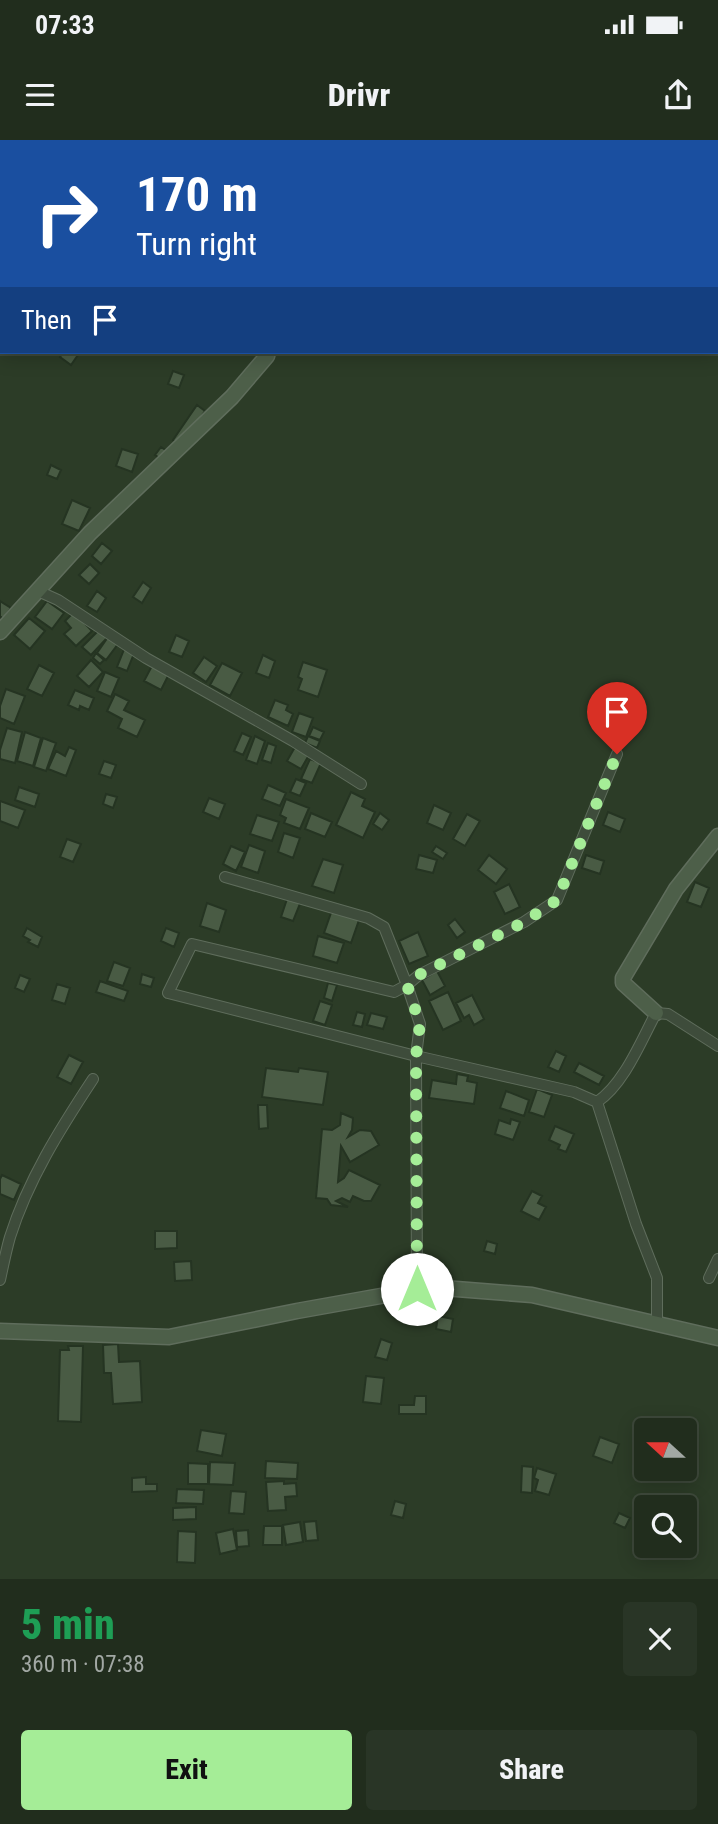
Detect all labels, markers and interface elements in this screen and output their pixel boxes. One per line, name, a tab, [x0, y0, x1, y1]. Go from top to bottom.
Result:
text: 07:33	[35, 10, 95, 40]
icon: menu	[21, 76, 59, 114]
text: Drivr	[328, 76, 390, 114]
icon: share	[659, 76, 697, 114]
text: 170 m	[136, 166, 258, 223]
icon: right	[21, 168, 112, 259]
text: Turn right	[136, 225, 257, 263]
icon: arrive	[86, 301, 124, 339]
text: Then	[21, 305, 72, 335]
pin	[587, 682, 647, 754]
icon: arrive	[598, 693, 636, 731]
position arrow	[380, 1252, 454, 1326]
north arrow	[634, 1418, 696, 1480]
map controls	[634, 1418, 697, 1558]
button: search	[634, 1495, 697, 1558]
text: 5 min	[21, 1600, 115, 1649]
button: close	[623, 1602, 697, 1676]
text: 360 m · 07:38	[21, 1651, 145, 1678]
button: Exit	[21, 1730, 352, 1810]
button: Share	[366, 1730, 697, 1810]

